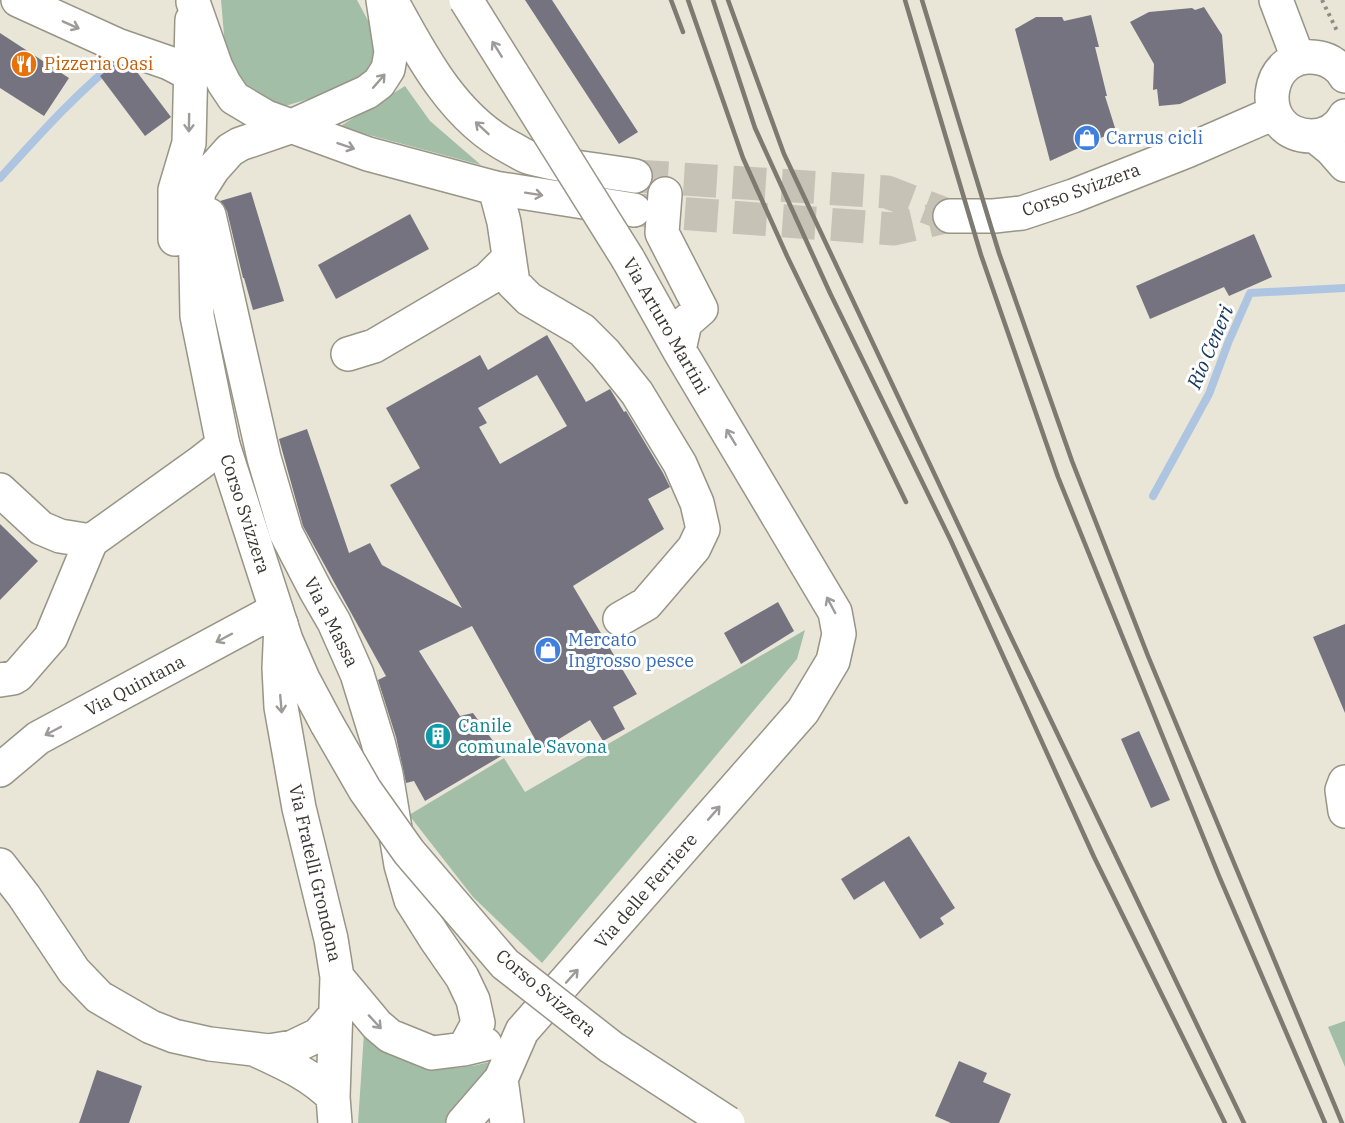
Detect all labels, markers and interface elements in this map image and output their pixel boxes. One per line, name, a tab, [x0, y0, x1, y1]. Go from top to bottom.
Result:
one-way arrow	[61, 20, 80, 31]
one-way arrow	[490, 41, 502, 58]
restaurant icon: Pizzeria Oasi	[9, 49, 39, 79]
place label: Pizzeria Oasi	[44, 52, 154, 75]
one-way arrow	[371, 73, 385, 89]
one-way arrow	[184, 112, 195, 132]
one-way arrow	[475, 121, 490, 135]
shop icon: Carrus cicli	[1072, 123, 1102, 153]
place label: Carrus cicli	[1106, 126, 1203, 149]
one-way arrow	[336, 141, 355, 152]
street label: Corso Svizzera	[1019, 157, 1143, 222]
one-way arrow	[524, 188, 544, 199]
street label: Via Arturo Martini	[618, 253, 715, 399]
water label: Rio Ceneri	[1180, 301, 1239, 394]
one-way arrow	[725, 429, 737, 446]
street label: Corso Svizzera	[215, 451, 276, 577]
street label: Via a Massa	[299, 573, 364, 671]
one-way arrow	[825, 597, 837, 614]
place label: Mercato Ingrosso pesce	[568, 628, 694, 672]
one-way arrow	[216, 632, 233, 644]
shop icon: Mercato Ingrosso pesce	[533, 635, 563, 665]
street label: Via Quintana	[81, 650, 189, 722]
one-way arrow	[276, 693, 287, 713]
place label: Canile comunale Savona	[458, 714, 607, 758]
building icon: Canile comunale Savona	[423, 721, 453, 751]
one-way arrow	[44, 726, 62, 737]
street label: Via Fratelli Grondona	[284, 782, 347, 964]
one-way arrow	[707, 806, 721, 821]
street label: Via delle Ferriere	[589, 828, 702, 953]
street label: Corso Svizzera	[491, 944, 601, 1041]
one-way arrow	[564, 969, 578, 984]
one-way arrow	[368, 1014, 382, 1029]

